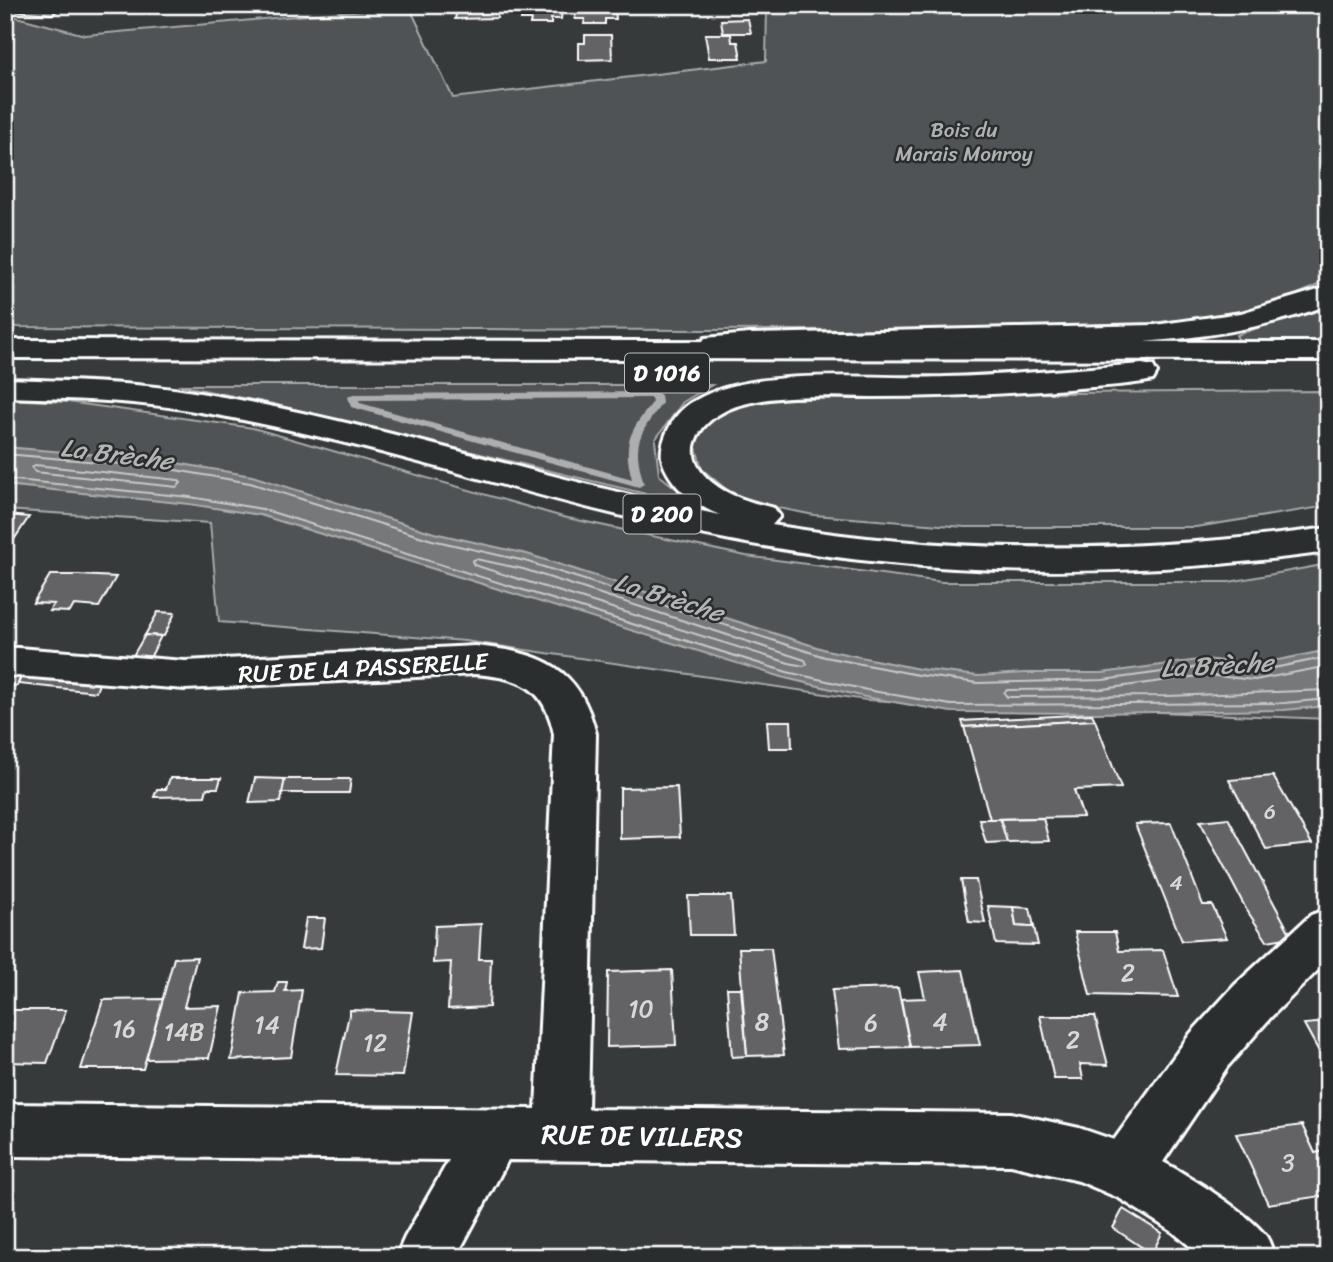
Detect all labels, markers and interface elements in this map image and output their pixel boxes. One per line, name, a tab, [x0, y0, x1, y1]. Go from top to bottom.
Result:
park label: Bois du Marais Monroy	[895, 111, 1033, 173]
road number: D 1016	[625, 354, 709, 392]
water label: La Brèche	[58, 424, 178, 484]
road number: D 200	[624, 494, 700, 534]
water label: La Brèche	[608, 559, 732, 636]
water label: La Brèche	[1160, 639, 1277, 691]
street label: RUE DE LA PASSERELLE	[237, 640, 490, 696]
house number: 6	[1264, 793, 1276, 831]
house number: 4	[1169, 864, 1183, 902]
house number: 2	[1121, 952, 1135, 994]
house number: 10	[628, 988, 654, 1030]
house number: 8	[755, 1001, 769, 1043]
house number: 4	[933, 1001, 948, 1043]
house number: 6	[864, 1002, 878, 1044]
house number: 14	[254, 1004, 280, 1046]
house number: 16	[112, 1008, 136, 1050]
house number: 14B	[164, 1011, 204, 1053]
house number: 2	[1066, 1019, 1080, 1061]
house number: 12	[363, 1022, 387, 1064]
street label: RUE DE VILLERS	[541, 1110, 743, 1162]
house number: 3	[1281, 1142, 1295, 1184]

